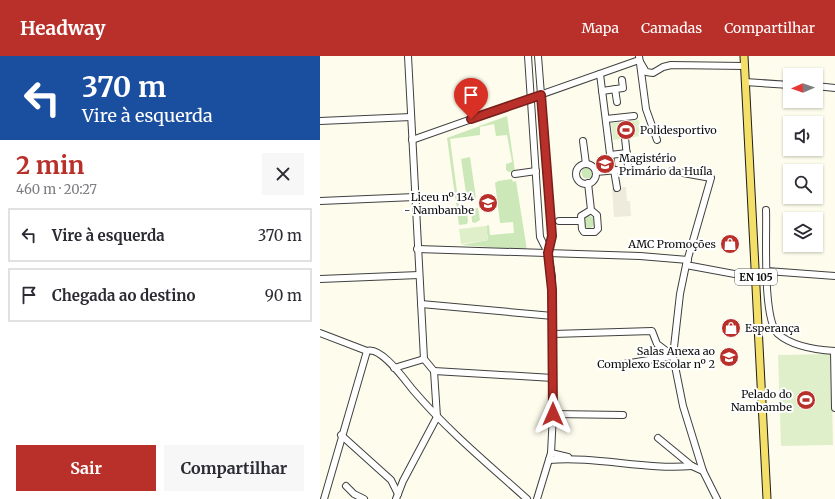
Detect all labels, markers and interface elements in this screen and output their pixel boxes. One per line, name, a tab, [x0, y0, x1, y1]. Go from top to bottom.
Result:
text: Headway	[20, 16, 106, 40]
text: Mapa	[581, 19, 619, 37]
text: Camadas	[641, 19, 702, 37]
text: Compartilhar	[724, 19, 815, 37]
north arrow	[783, 68, 823, 108]
map controls	[783, 68, 823, 252]
text: 370 m	[82, 69, 166, 105]
icon: left	[16, 72, 68, 124]
pin	[454, 78, 488, 119]
icon: arrive	[460, 84, 482, 106]
text: Vire à esquerda	[82, 104, 213, 127]
button: sound	[783, 116, 823, 156]
sports icon: Polidesportivo	[615, 119, 637, 141]
place label: Polidesportivo	[640, 123, 717, 137]
text: 2 min	[16, 150, 84, 181]
place label: Magistério Primário da Huíla	[619, 151, 713, 178]
button: close	[262, 153, 304, 195]
school or university icon: Magistério Primário da Huíla	[594, 153, 616, 175]
button: search	[783, 164, 823, 204]
text: 460 m · 20:27	[16, 181, 97, 198]
place label: Liceu nº 134 - Nambambe	[404, 190, 474, 217]
school or university icon: Liceu nº 134 - Nambambe	[477, 192, 499, 214]
button: layers	[783, 212, 823, 252]
icon: left	[18, 224, 40, 246]
text: Vire à esquerda	[52, 226, 165, 245]
text: 370 m	[258, 226, 302, 245]
shop icon: AMC Promoções	[719, 233, 741, 255]
place label: AMC Promoções	[627, 237, 716, 251]
road number: EN 105	[735, 269, 777, 285]
icon: arrive	[18, 284, 40, 306]
text: Chegada ao destino	[52, 286, 195, 305]
text: 90 m	[265, 286, 302, 305]
shop icon: Esperança	[720, 317, 742, 339]
place label: Esperança	[745, 321, 800, 335]
place label: Salas Anexa ao Complexo Escolar nº 2	[597, 344, 716, 371]
school or university icon: Salas Anexa ao Complexo Escolar nº 2	[718, 346, 740, 368]
place label: Pelado do Nambambe	[731, 387, 793, 414]
sports icon: Pelado do Nambambe	[795, 389, 817, 411]
position arrow	[532, 393, 574, 435]
button: Sair	[16, 445, 156, 491]
button: Compartilhar	[164, 445, 304, 491]

